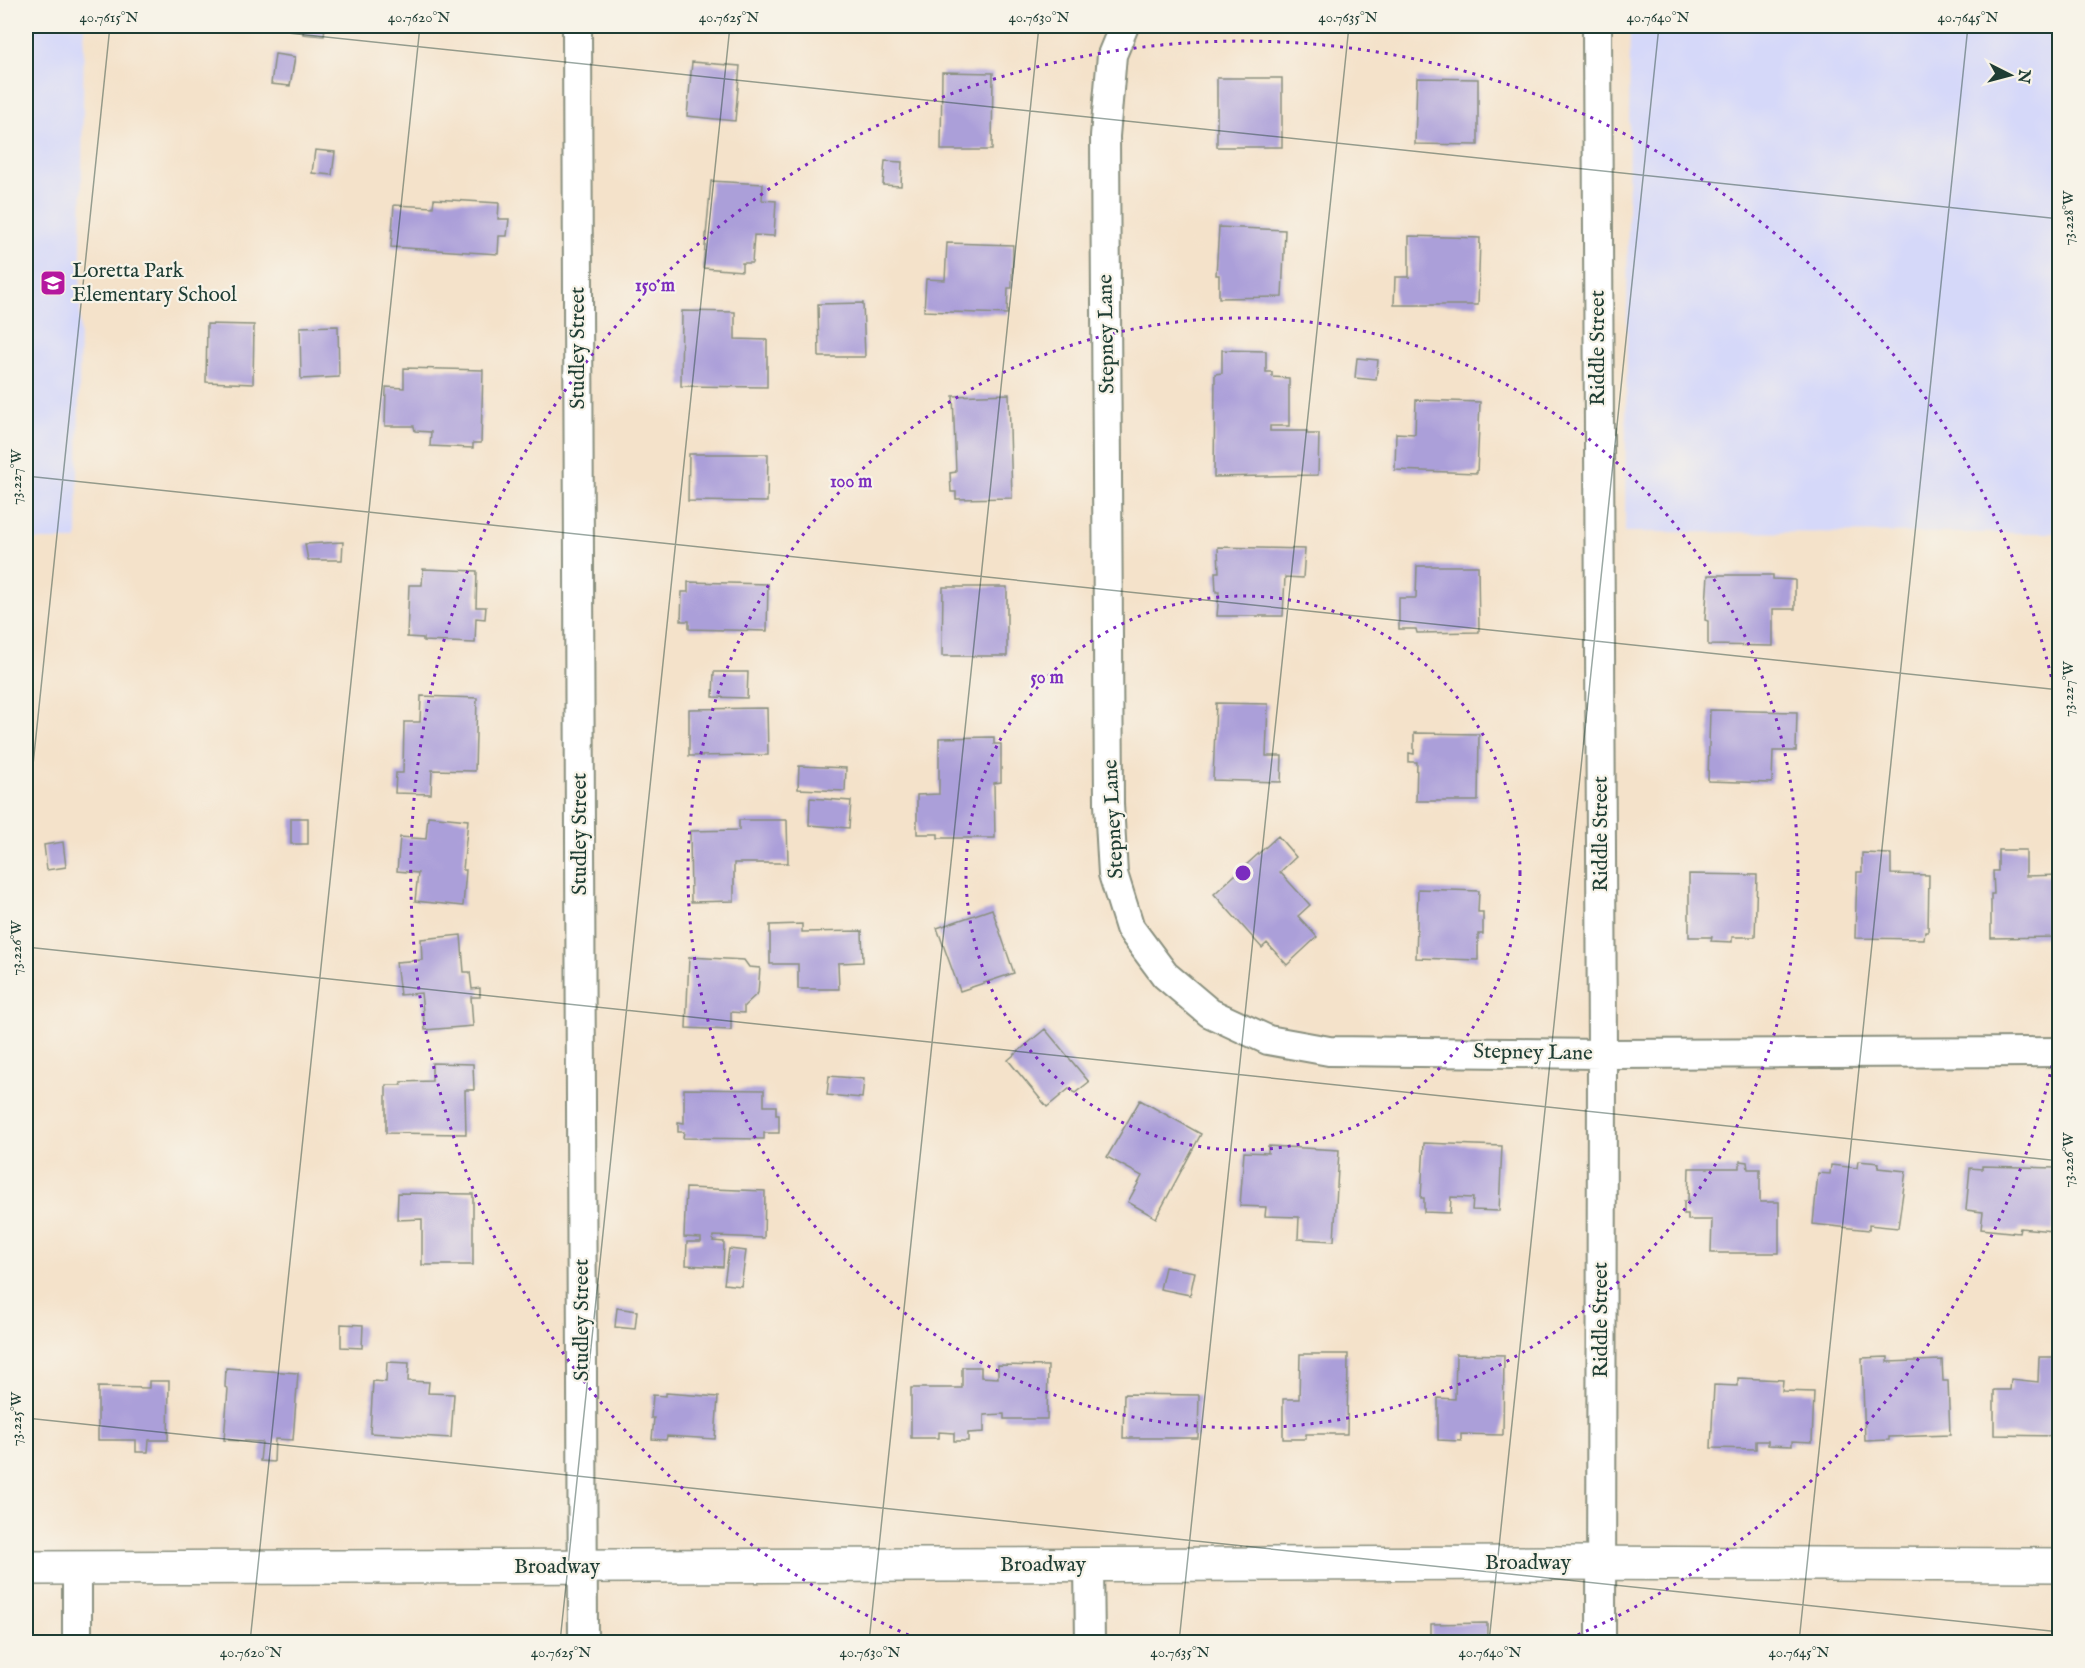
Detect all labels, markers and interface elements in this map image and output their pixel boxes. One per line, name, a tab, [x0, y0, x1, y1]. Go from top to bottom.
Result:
text: 40.7615°N	[79, 8, 139, 27]
text: 40.7620°N	[388, 8, 450, 27]
text: 40.7625°N	[699, 8, 759, 27]
text: 40.7630°N	[1008, 8, 1070, 27]
text: 40.7635°N	[1318, 8, 1378, 27]
text: 40.7640°N	[1627, 8, 1689, 27]
text: 40.7645°N	[1938, 8, 1998, 27]
north arrow	[1980, 45, 2040, 105]
text: N	[2012, 67, 2034, 84]
text: 73.228°W	[2059, 190, 2078, 245]
place label: Loretta Park Elementary School	[72, 258, 237, 309]
school or university icon: Loretta Park Elementary School	[38, 268, 68, 298]
street label: Stepney Lane	[1092, 274, 1122, 394]
text: 150 m	[635, 275, 675, 298]
street label: Studley Street	[565, 287, 592, 409]
street label: Riddle Street	[1585, 290, 1612, 406]
text: 73.227°W	[7, 448, 26, 505]
text: 100 m	[830, 471, 872, 494]
text: 73.227°W	[2059, 660, 2078, 717]
text: 50 m	[1030, 667, 1064, 690]
street label: Stepney Lane	[1097, 758, 1131, 879]
street label: Studley Street	[567, 773, 594, 895]
street label: Riddle Street	[1588, 776, 1615, 892]
centre of rings	[1233, 863, 1253, 883]
text: 73.226°W	[7, 920, 26, 976]
street label: Stepney Lane	[1473, 1038, 1593, 1068]
text: 73.226°W	[2059, 1132, 2078, 1188]
street label: Studley Street	[569, 1259, 596, 1381]
street label: Riddle Street	[1588, 1262, 1615, 1378]
text: 73.225°W	[7, 1391, 26, 1446]
street label: Broadway	[1485, 1550, 1572, 1577]
street label: Broadway	[1000, 1552, 1087, 1579]
street label: Broadway	[514, 1554, 601, 1581]
text: 40.7620°N	[220, 1643, 282, 1662]
text: 40.7625°N	[531, 1643, 591, 1662]
text: 40.7630°N	[839, 1643, 901, 1662]
text: 40.7635°N	[1150, 1643, 1210, 1662]
text: 40.7640°N	[1459, 1643, 1521, 1662]
text: 40.7645°N	[1769, 1643, 1829, 1662]

